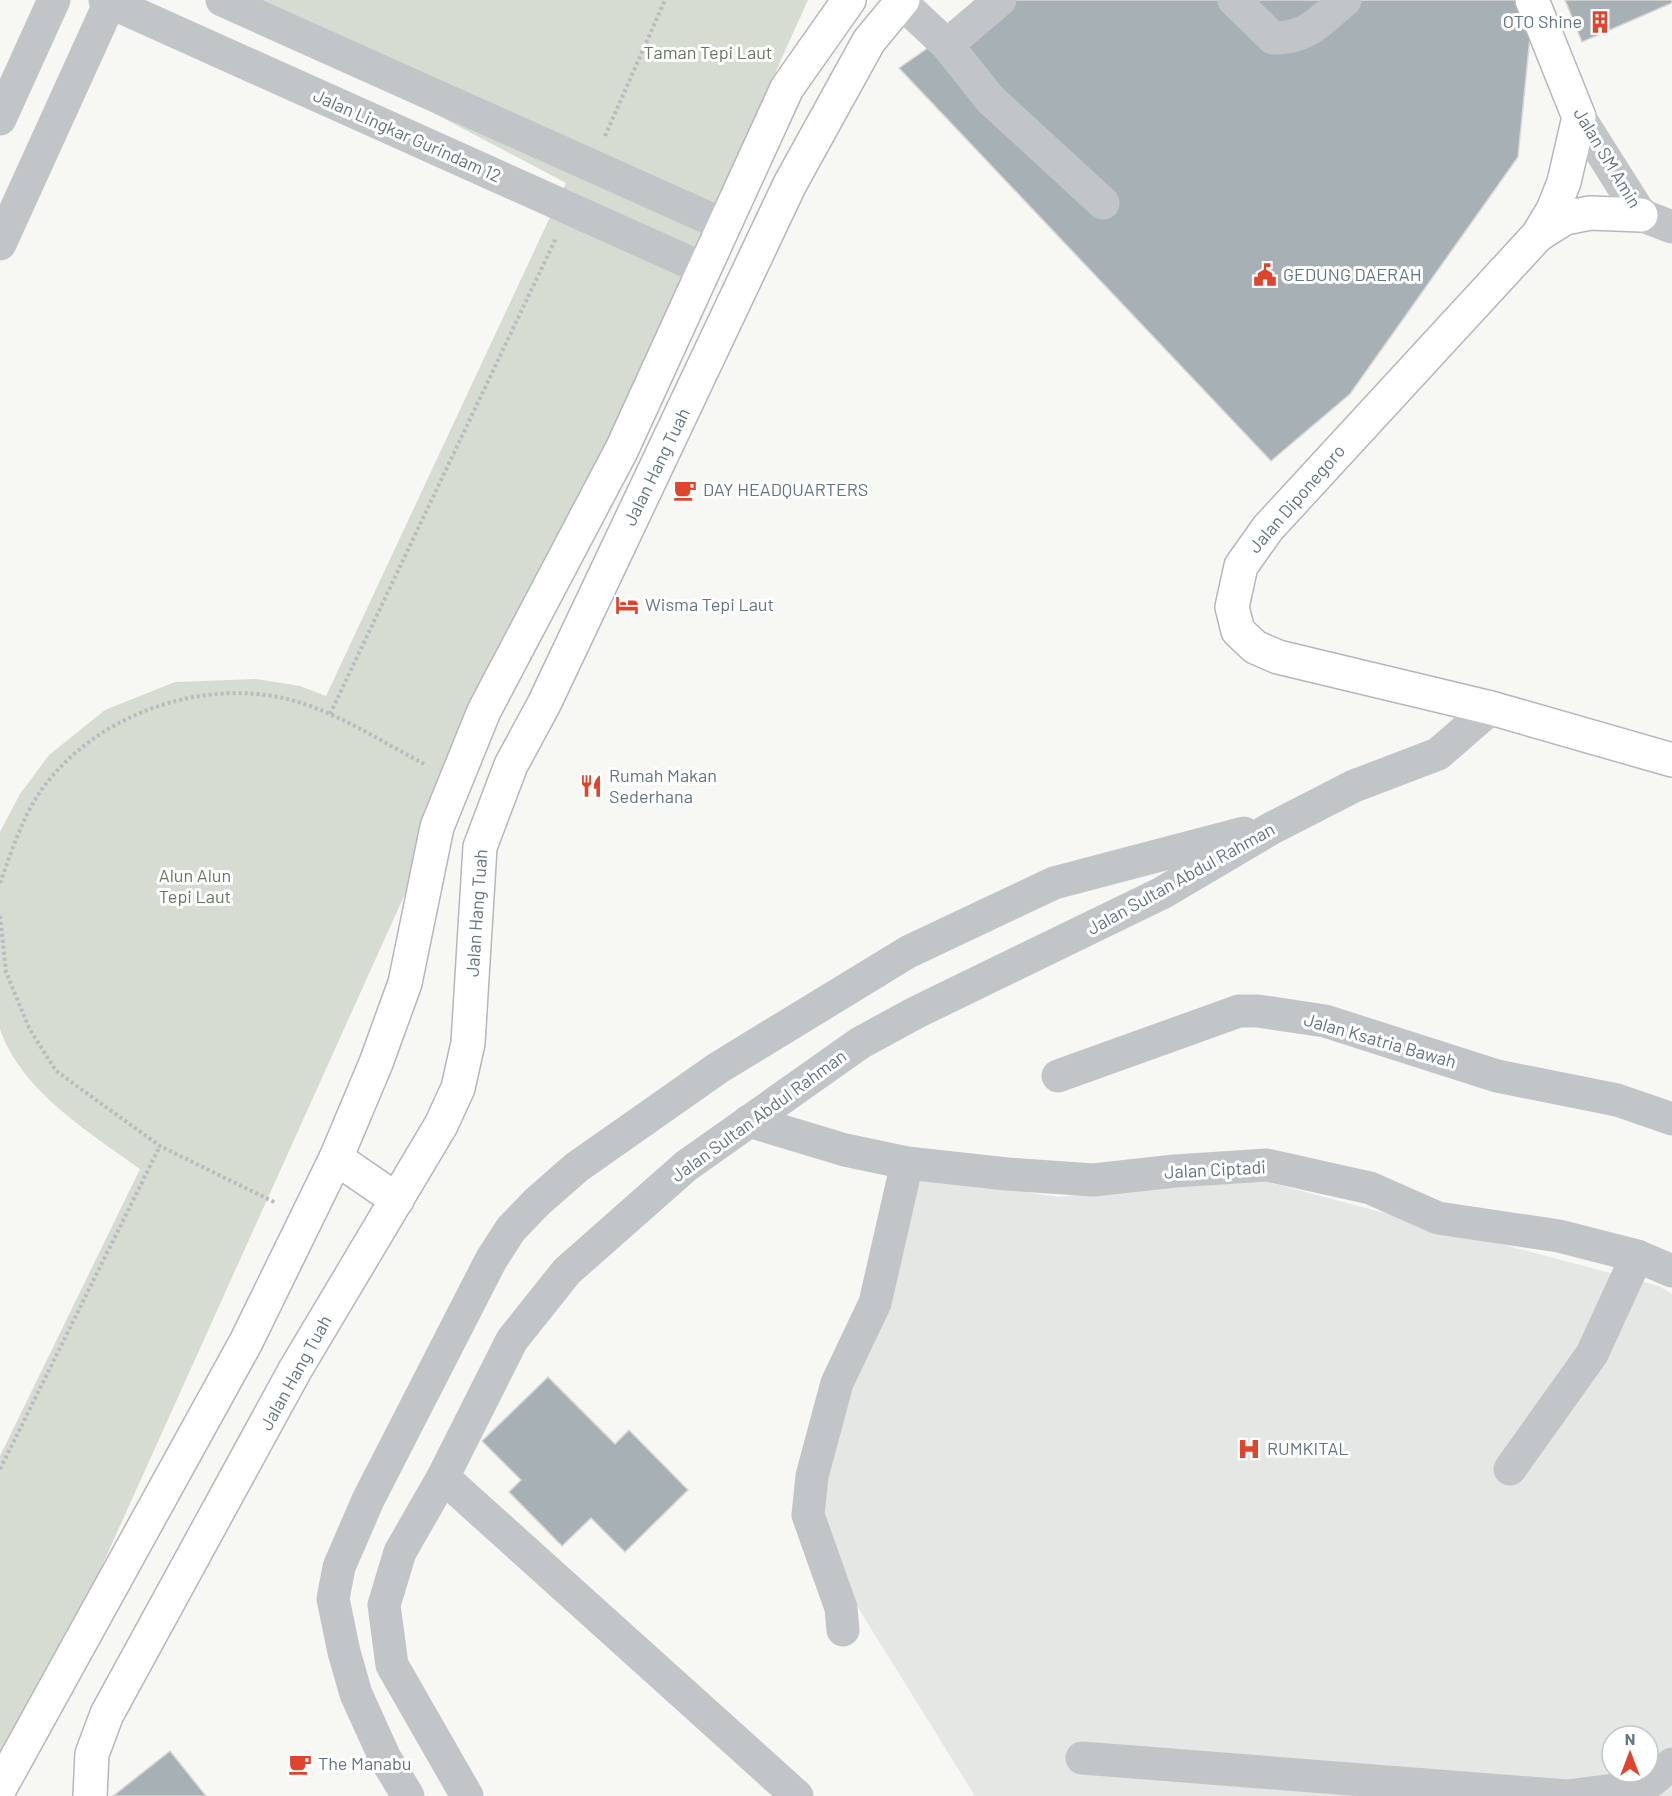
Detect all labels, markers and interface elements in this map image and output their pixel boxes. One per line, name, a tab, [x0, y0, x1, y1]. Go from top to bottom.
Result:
building icon: OTO Shine	[1587, 9, 1613, 35]
place label: OTO Shine	[1503, 10, 1582, 32]
park label: Taman Tepi Laut	[644, 41, 772, 63]
street label: Jalan Lingkar Gurindam 12	[310, 84, 505, 187]
street label: Jalan SM Amin	[1569, 103, 1646, 212]
public building icon: GEDUNG DAERAH	[1252, 262, 1278, 288]
place label: GEDUNG DAERAH	[1283, 263, 1421, 285]
street label: Jalan Hang Tuah	[618, 404, 694, 529]
street label: Jalan Diponegoro	[1243, 440, 1349, 557]
cafe icon: DAY HEADQUARTERS	[672, 477, 698, 503]
place label: DAY HEADQUARTERS	[703, 478, 868, 500]
hotel icon: Wisma Tepi Laut	[614, 592, 640, 618]
place label: Wisma Tepi Laut	[645, 593, 774, 615]
place label: Rumah Makan Sederhana	[609, 764, 717, 807]
restaurant icon: Rumah Makan Sederhana	[578, 773, 604, 799]
street label: Jalan Sultan Abdul Rahman	[1083, 817, 1278, 939]
street label: Jalan Hang Tuah	[461, 848, 491, 978]
park label: Alun Alun Tepi Laut	[159, 864, 231, 907]
street label: Jalan Ksatria Bawah	[1302, 1008, 1459, 1072]
street label: Jalan Sultan Abdul Rahman	[667, 1044, 850, 1186]
street label: Jalan Ciptadi	[1164, 1155, 1266, 1183]
street label: Jalan Hang Tuah	[254, 1311, 336, 1434]
hospital icon: RUMKITAL	[1236, 1436, 1262, 1462]
place label: RUMKITAL	[1267, 1437, 1349, 1459]
north arrow	[1600, 1724, 1660, 1784]
text: N	[1625, 1729, 1635, 1748]
cafe icon: The Manabu	[287, 1751, 313, 1777]
place label: The Manabu	[318, 1752, 411, 1774]

